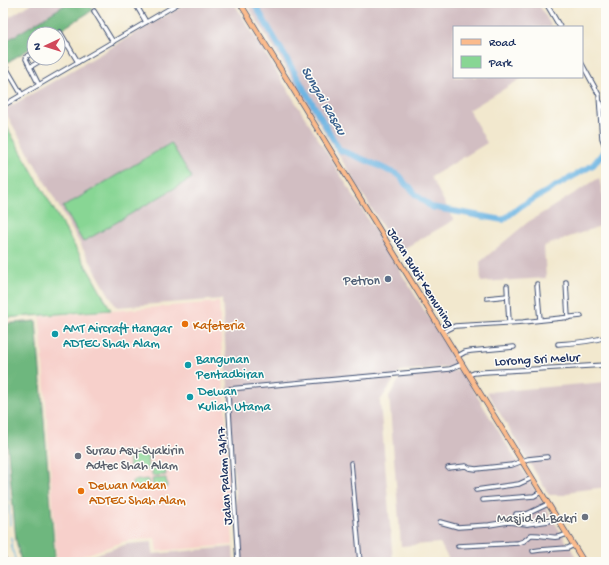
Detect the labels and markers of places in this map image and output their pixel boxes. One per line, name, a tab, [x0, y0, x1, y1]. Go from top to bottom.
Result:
place label: Petron	[342, 274, 381, 289]
marker: Petron	[383, 274, 393, 284]
marker: Kafeteria	[180, 319, 190, 329]
place label: Kafeteria	[193, 319, 246, 334]
place label: AMT Aircraft Hangar ADTEC Shah Alam	[63, 322, 173, 352]
marker: AMT Aircraft Hangar ADTEC Shah Alam	[50, 329, 60, 339]
place label: Bangunan Pentadbiran	[195, 353, 265, 383]
marker: Bangunan Pentadbiran	[183, 360, 193, 370]
place label: Dewan Kuliah Utama	[197, 385, 271, 415]
marker: Dewan Kuliah Utama	[185, 392, 195, 402]
place label: Surau Asy-Syakirin Adtec Shah Alam	[86, 444, 185, 474]
marker: Surau Asy-Syakirin Adtec Shah Alam	[73, 451, 83, 461]
place label: Dewan Makan ADTEC Shah Alam	[88, 479, 186, 509]
marker: Dewan Makan ADTEC Shah Alam	[76, 486, 86, 496]
place label: Masjid Al-Bakri	[497, 512, 577, 527]
marker: Masjid Al-Bakri	[580, 512, 590, 522]

